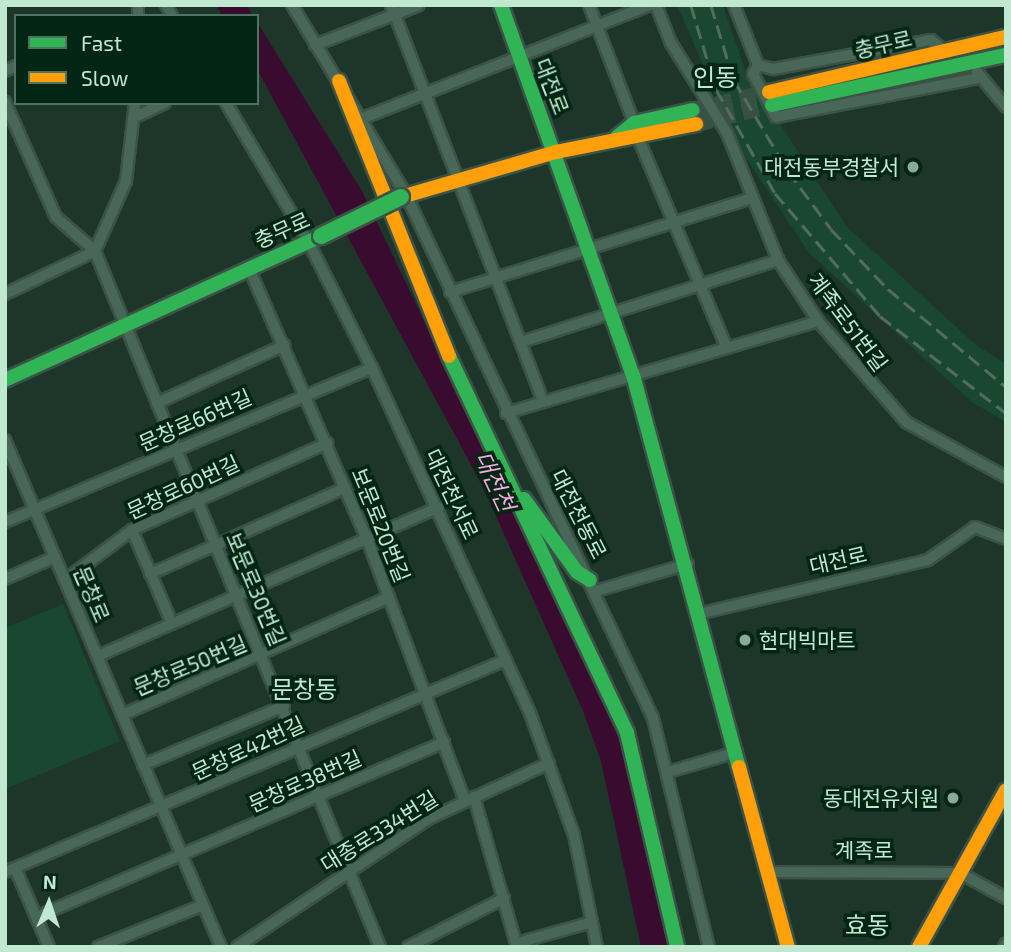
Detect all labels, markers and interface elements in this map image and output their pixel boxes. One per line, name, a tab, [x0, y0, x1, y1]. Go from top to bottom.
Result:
legend	[14, 14, 259, 105]
street label: 충무로	[852, 25, 914, 63]
text: Fast	[81, 30, 122, 55]
street label: 대전로	[530, 54, 574, 118]
district label: 인동	[693, 63, 737, 91]
text: Slow	[81, 65, 128, 90]
place label: 대전동부경찰서	[764, 154, 899, 180]
marker: 대전동부경찰서	[905, 159, 921, 175]
street label: 충무로	[250, 207, 314, 253]
street label: 계족로51번길	[803, 268, 893, 376]
street label: 문창로66번길	[135, 384, 255, 456]
street label: 대전천서로	[420, 445, 484, 543]
water label: 대전천	[469, 446, 521, 516]
street label: 문창로60번길	[123, 450, 243, 524]
street label: 보문로20번길	[347, 464, 415, 586]
street label: 대전천동로	[546, 465, 612, 563]
street label: 보문로30번길	[221, 528, 291, 650]
street label: 대전로	[807, 541, 869, 579]
street label: 문창로	[69, 562, 115, 626]
place label: 현대빅마트	[759, 627, 856, 653]
street label: 문창로50번길	[130, 630, 250, 700]
marker: 현대빅마트	[737, 632, 753, 648]
district label: 문창동	[271, 675, 337, 703]
street label: 문창로42번길	[188, 711, 308, 785]
street label: 문창로38번길	[245, 745, 365, 817]
street label: 대종로334번길	[316, 785, 442, 877]
place label: 동대전유치원	[823, 785, 939, 811]
marker: 동대전유치원	[945, 790, 961, 806]
street label: 계족로	[835, 837, 893, 863]
north arrow	[14, 868, 84, 938]
text: N	[42, 870, 57, 893]
district label: 효동	[845, 911, 889, 939]

